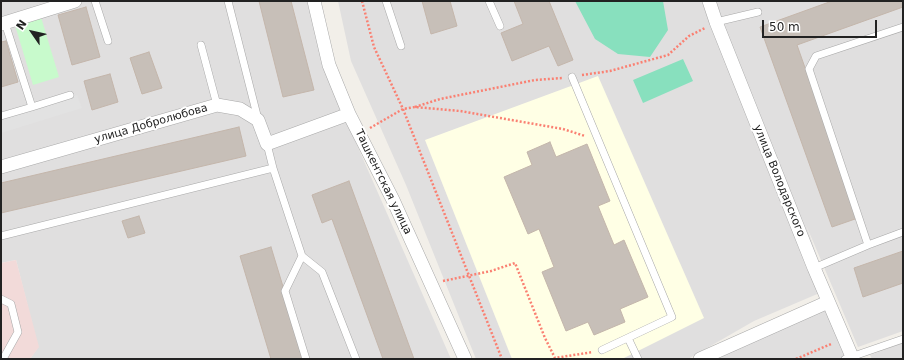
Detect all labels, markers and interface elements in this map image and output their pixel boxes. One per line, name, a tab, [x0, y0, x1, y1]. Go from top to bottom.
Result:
north arrow	[12, 12, 52, 52]
scale bar	[764, 12, 879, 38]
text: N	[14, 18, 30, 32]
text: 50 m	[769, 20, 800, 34]
street label: улица Добролюбова	[93, 101, 209, 147]
street label: улица Володарского	[750, 123, 808, 239]
street label: Ташкентская улица	[352, 127, 414, 237]

